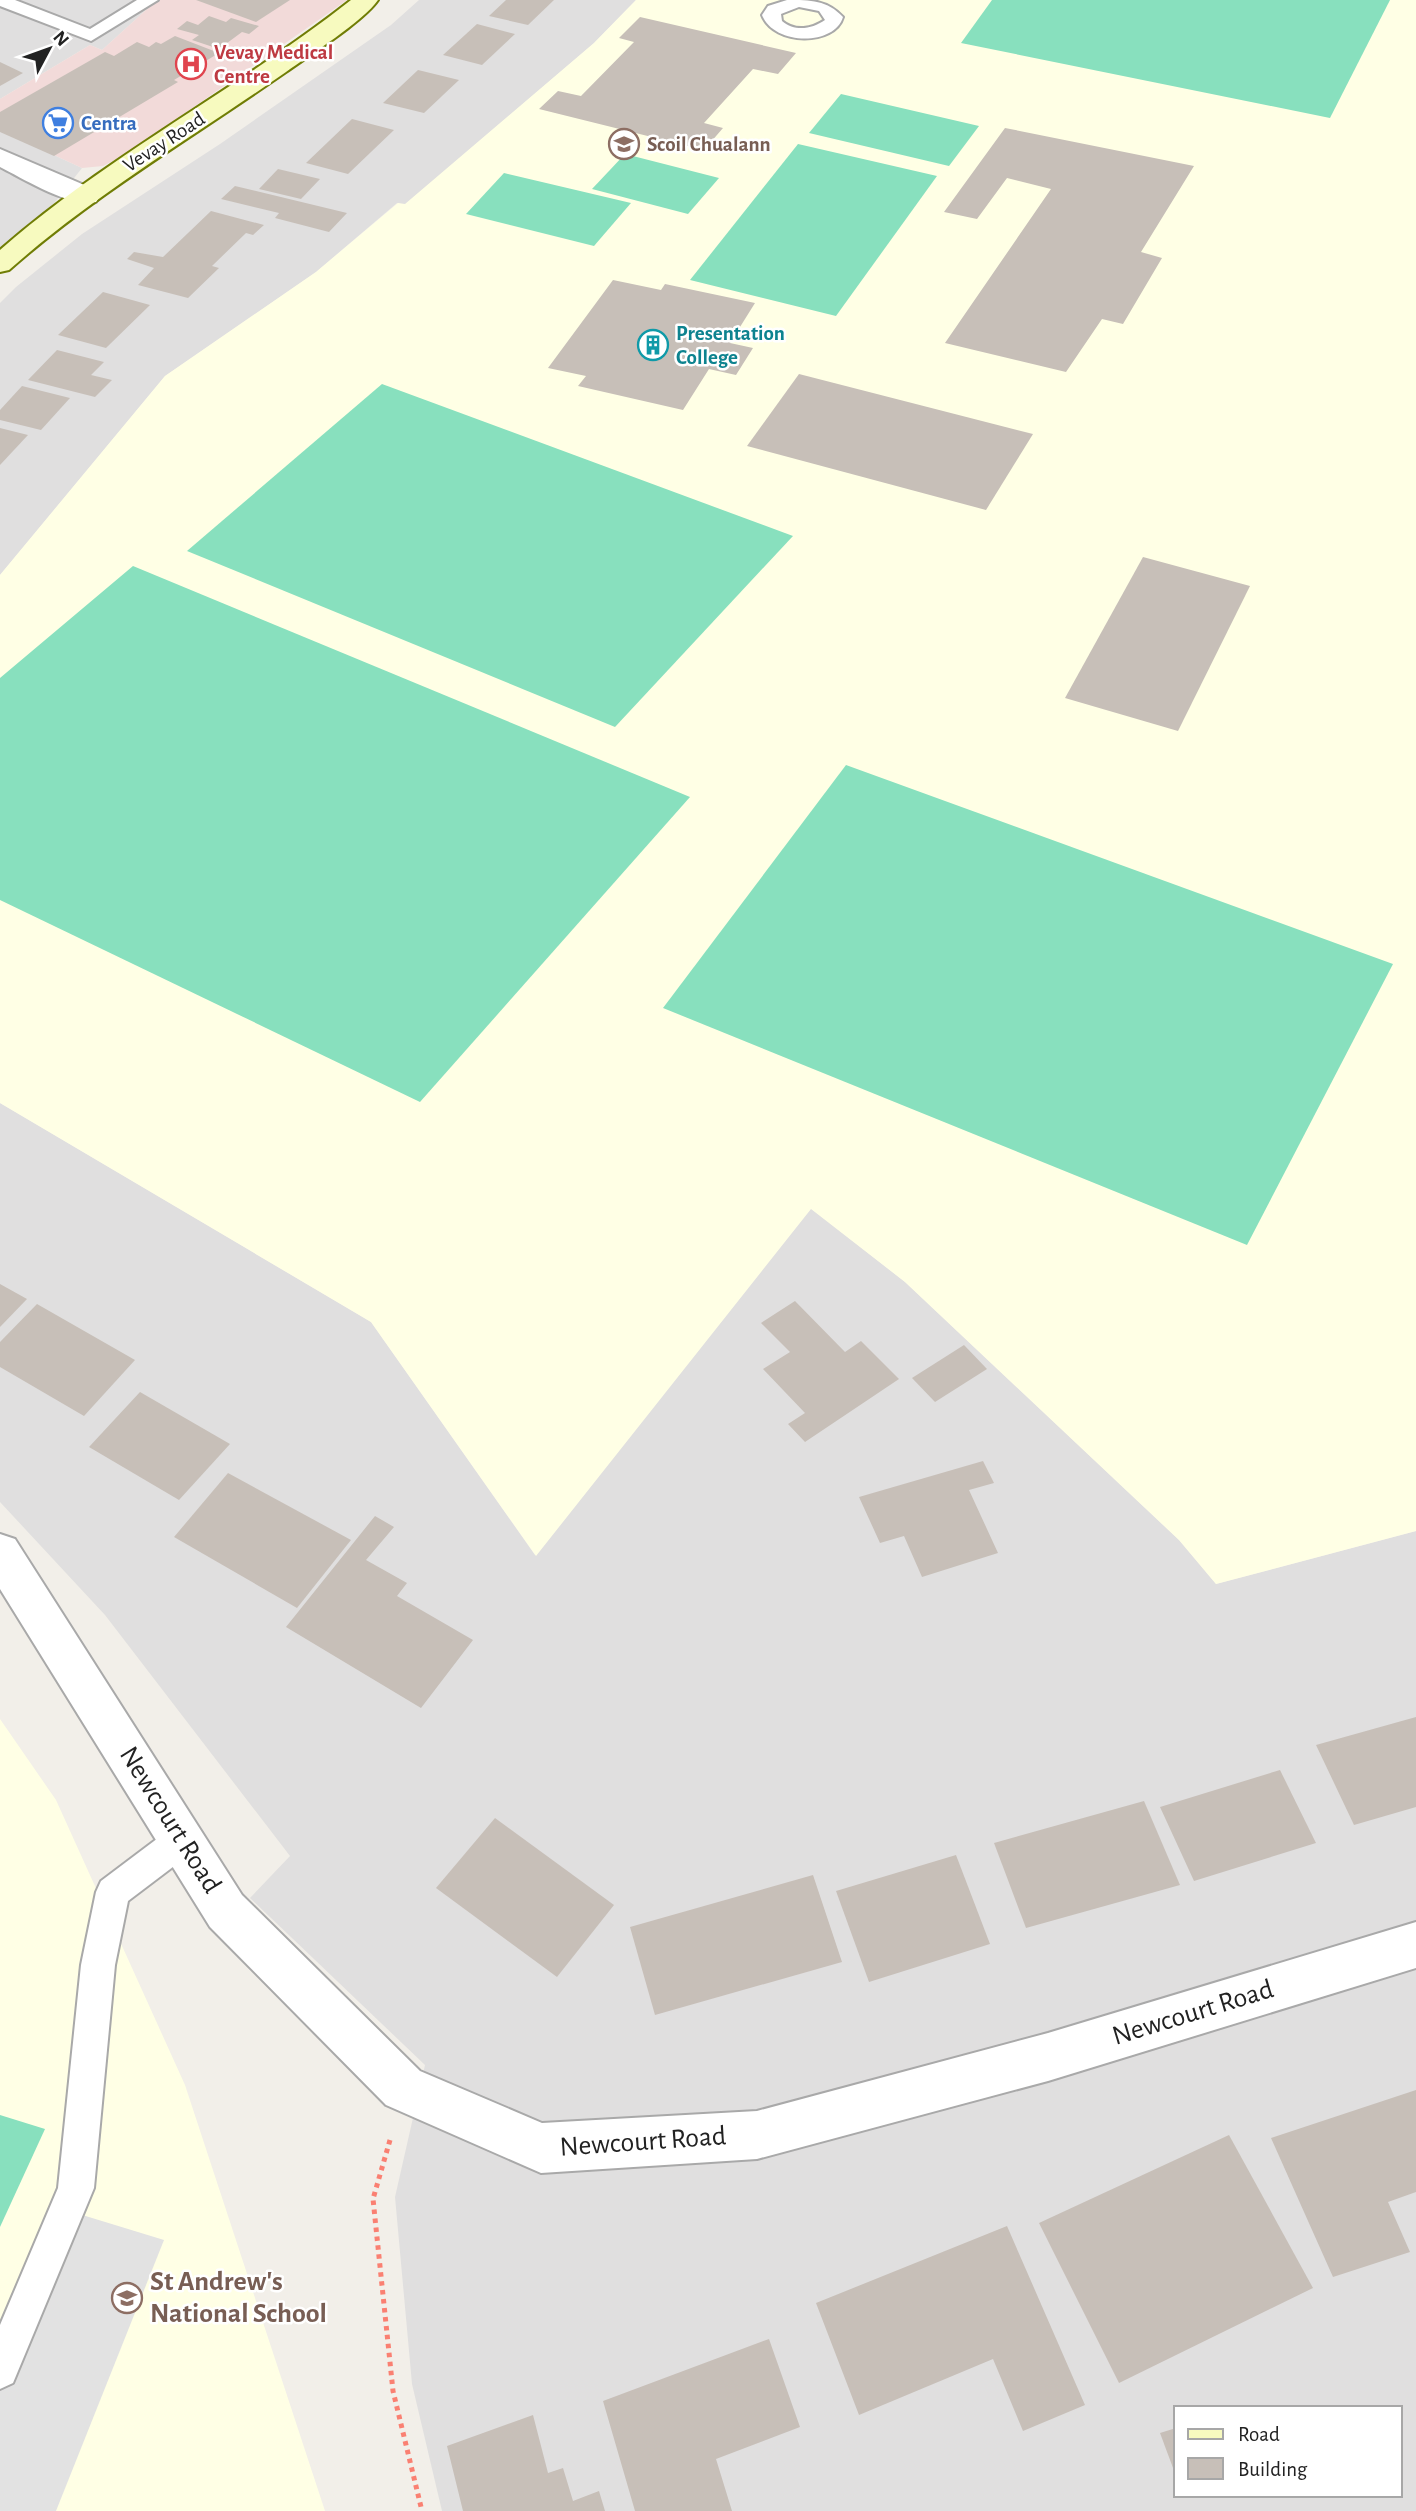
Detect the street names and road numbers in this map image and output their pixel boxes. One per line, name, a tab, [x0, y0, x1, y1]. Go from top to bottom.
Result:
street label: Vevay Road	[119, 108, 209, 176]
street label: Newcourt Road	[114, 1742, 226, 1898]
street label: Newcourt Road	[1109, 1975, 1277, 2051]
street label: Newcourt Road	[559, 2122, 727, 2162]

